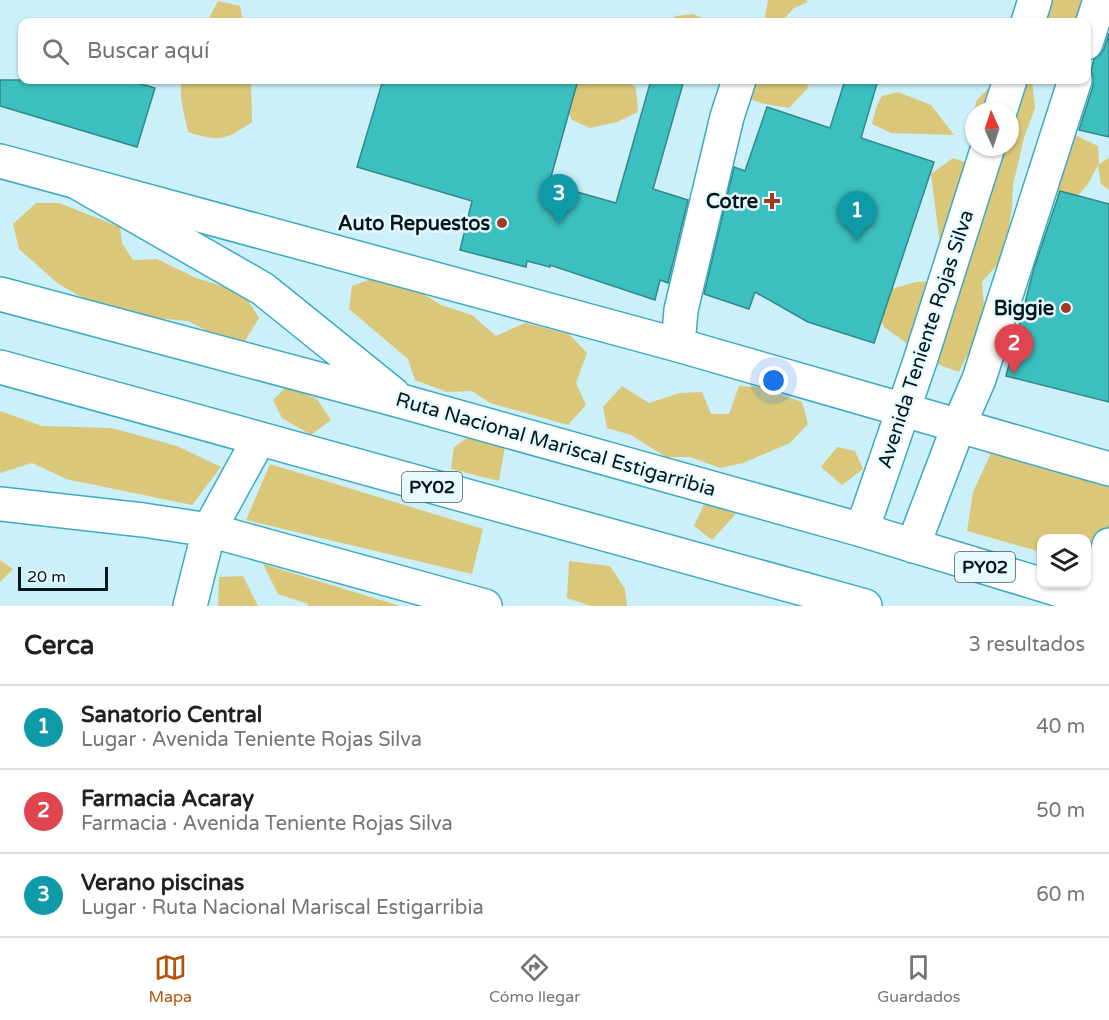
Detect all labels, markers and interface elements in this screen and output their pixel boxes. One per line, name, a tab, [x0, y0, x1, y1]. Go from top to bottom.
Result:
search box	[18, 18, 1091, 84]
icon: search	[39, 35, 72, 68]
text: Buscar aquí	[87, 38, 209, 64]
north arrow	[965, 102, 1019, 156]
pin: 3	[540, 174, 578, 224]
place label: Cotre	[706, 190, 758, 214]
marker: Cotre	[763, 192, 781, 210]
pin: 1	[838, 192, 876, 241]
street label: Avenida Teniente Rojas Silva	[873, 207, 979, 472]
place label: Auto Repuestos	[338, 212, 490, 236]
marker: Auto Repuestos	[495, 216, 509, 230]
place label: Biggie	[994, 297, 1054, 321]
marker: Biggie	[1059, 301, 1073, 315]
pin: 2	[994, 324, 1034, 374]
your location	[759, 366, 788, 395]
street label: Ruta Nacional Mariscal Estigarribia	[393, 388, 719, 502]
road number: PY02	[402, 472, 462, 502]
map controls	[1037, 534, 1091, 588]
button: layers	[1037, 534, 1091, 588]
road number: PY02	[955, 552, 1015, 582]
scale bar	[18, 564, 108, 592]
text: 20 m	[27, 567, 66, 587]
text: Cerca	[24, 630, 94, 661]
text: 3 resultados	[969, 633, 1085, 657]
text: Sanatorio Central	[81, 702, 262, 728]
text: 1	[37, 715, 50, 739]
text: 40 m	[1036, 715, 1085, 739]
text: Lugar · Avenida Teniente Rojas Silva	[81, 728, 422, 752]
text: Farmacia Acaray	[81, 786, 254, 812]
text: 2	[37, 799, 50, 823]
text: 50 m	[1036, 799, 1085, 823]
text: Farmacia · Avenida Teniente Rojas Silva	[81, 812, 453, 836]
text: Verano piscinas	[81, 870, 244, 896]
text: 3	[37, 883, 50, 907]
text: 60 m	[1036, 883, 1085, 907]
text: Lugar · Ruta Nacional Mariscal Estigarribia	[81, 896, 484, 920]
tab: Mapa	[148, 951, 192, 1007]
tab: Cómo llegar	[489, 951, 580, 1007]
tab: Guardados	[877, 951, 961, 1007]

